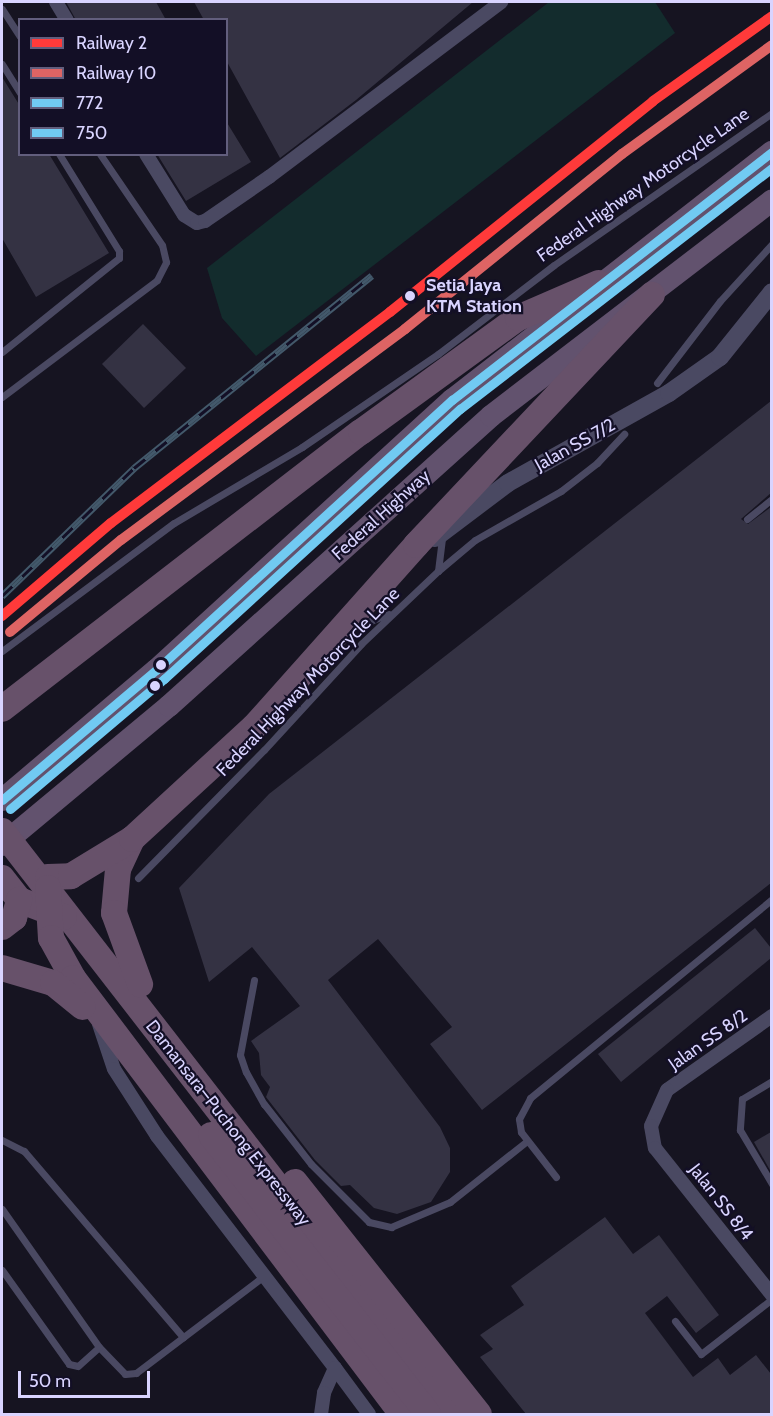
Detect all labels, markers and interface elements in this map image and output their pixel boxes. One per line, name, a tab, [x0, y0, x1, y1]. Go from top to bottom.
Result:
legend	[18, 18, 228, 156]
text: Railway 2	[76, 32, 147, 54]
text: Railway 10	[76, 62, 156, 84]
text: 772	[76, 92, 104, 114]
street label: Federal Highway Motorcycle Lane	[533, 103, 753, 267]
text: 750	[76, 122, 107, 144]
place label: Setia Jaya KTM Station	[426, 275, 522, 318]
marker: Setia Jaya KTM Station	[399, 285, 421, 307]
street label: Jalan SS 7/2	[531, 414, 619, 476]
street label: Federal Highway	[327, 465, 435, 565]
street label: Federal Highway Motorcycle Lane	[212, 583, 404, 781]
unlabelled marker	[155, 659, 167, 671]
unlabelled marker	[149, 680, 161, 692]
street label: Jalan SS 8/2	[664, 1005, 752, 1075]
street label: Damansara–Puchong Expressway	[141, 1016, 315, 1230]
street label: Jalan SS 8/4	[684, 1159, 758, 1245]
scale bar	[21, 1359, 153, 1397]
text: 50 m	[29, 1370, 71, 1392]

